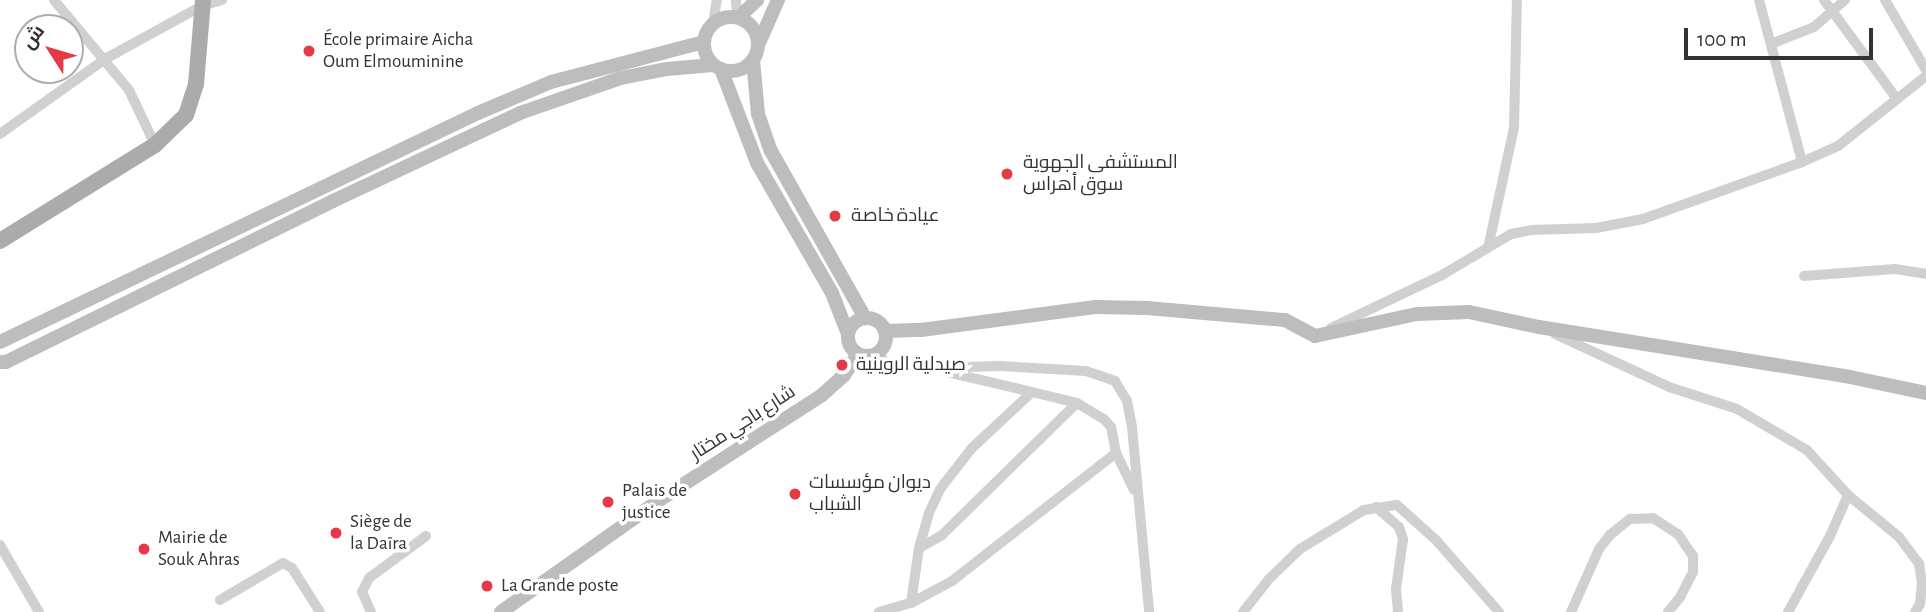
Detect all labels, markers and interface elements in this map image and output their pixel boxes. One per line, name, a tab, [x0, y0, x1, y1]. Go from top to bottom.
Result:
north arrow	[14, 14, 84, 84]
scale bar	[1688, 14, 1877, 58]
text: ش	[18, 22, 48, 53]
place label: École primaire Aicha Oum Elmouminine	[323, 29, 473, 73]
text: 100 m	[1697, 29, 1747, 50]
marker: École primaire Aicha Oum Elmouminine	[301, 43, 317, 59]
place label: المستشفى الجهوية سوق أهراس	[1023, 152, 1178, 196]
marker: المستشفى الجهوية سوق أهراس	[997, 164, 1017, 184]
place label: عيادة خاصة	[851, 205, 940, 227]
marker: عيادة خاصة	[825, 206, 845, 226]
place label: صيدلية الروينية	[856, 354, 966, 376]
marker: صيدلية الروينية	[834, 357, 850, 373]
street label: شارع باجي مختار	[686, 381, 800, 465]
place label: ديوان مؤسسات الشباب	[809, 472, 931, 516]
place label: Palais de justice	[622, 480, 687, 524]
marker: ديوان مؤسسات الشباب	[787, 486, 803, 502]
marker: Palais de justice	[600, 494, 616, 510]
place label: Siège de la Daïra	[350, 511, 412, 555]
marker: Siège de la Daïra	[328, 525, 344, 541]
place label: Mairie de Souk Ahras	[158, 527, 240, 571]
marker: Mairie de Souk Ahras	[136, 541, 152, 557]
place label: La Grande poste	[501, 575, 618, 597]
marker: La Grande poste	[479, 578, 495, 594]

